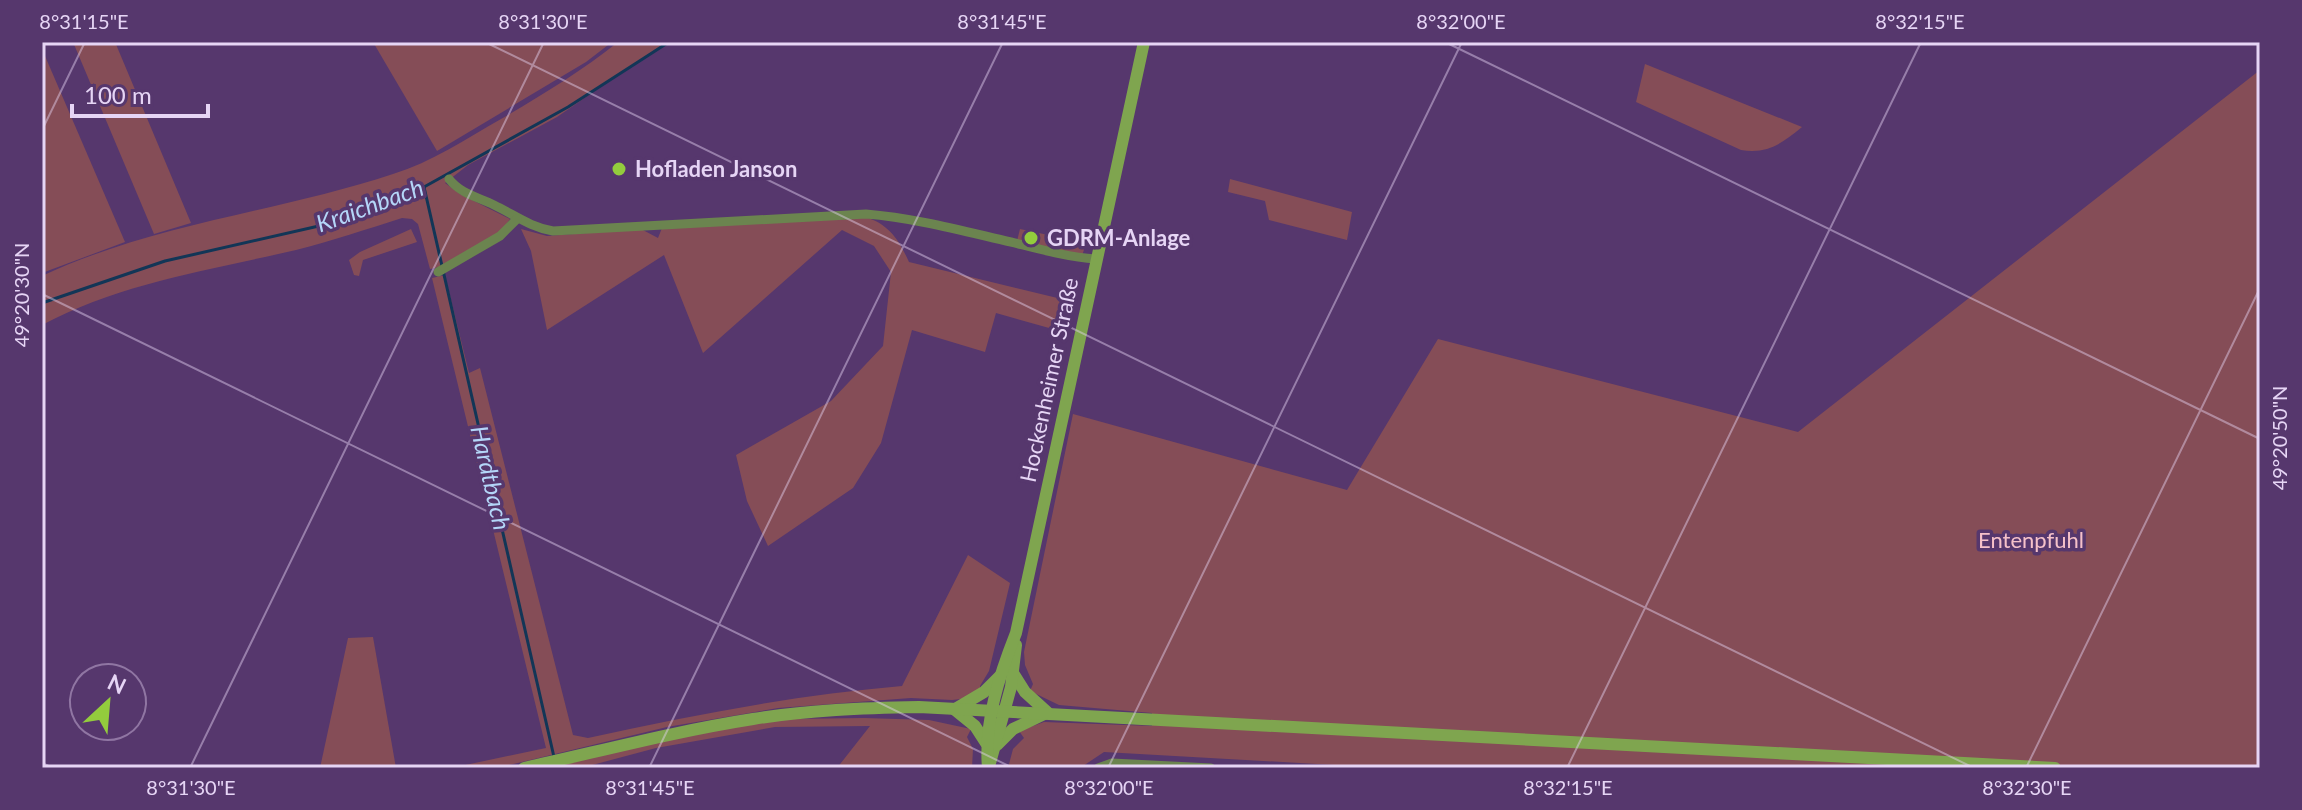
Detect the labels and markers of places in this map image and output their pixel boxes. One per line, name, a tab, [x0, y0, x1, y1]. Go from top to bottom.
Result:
place label: Hofladen Janson	[635, 155, 797, 182]
marker: Hofladen Janson	[610, 160, 628, 178]
place label: GDRM-Anlage	[1047, 224, 1191, 251]
marker: GDRM-Anlage	[1022, 229, 1040, 247]

